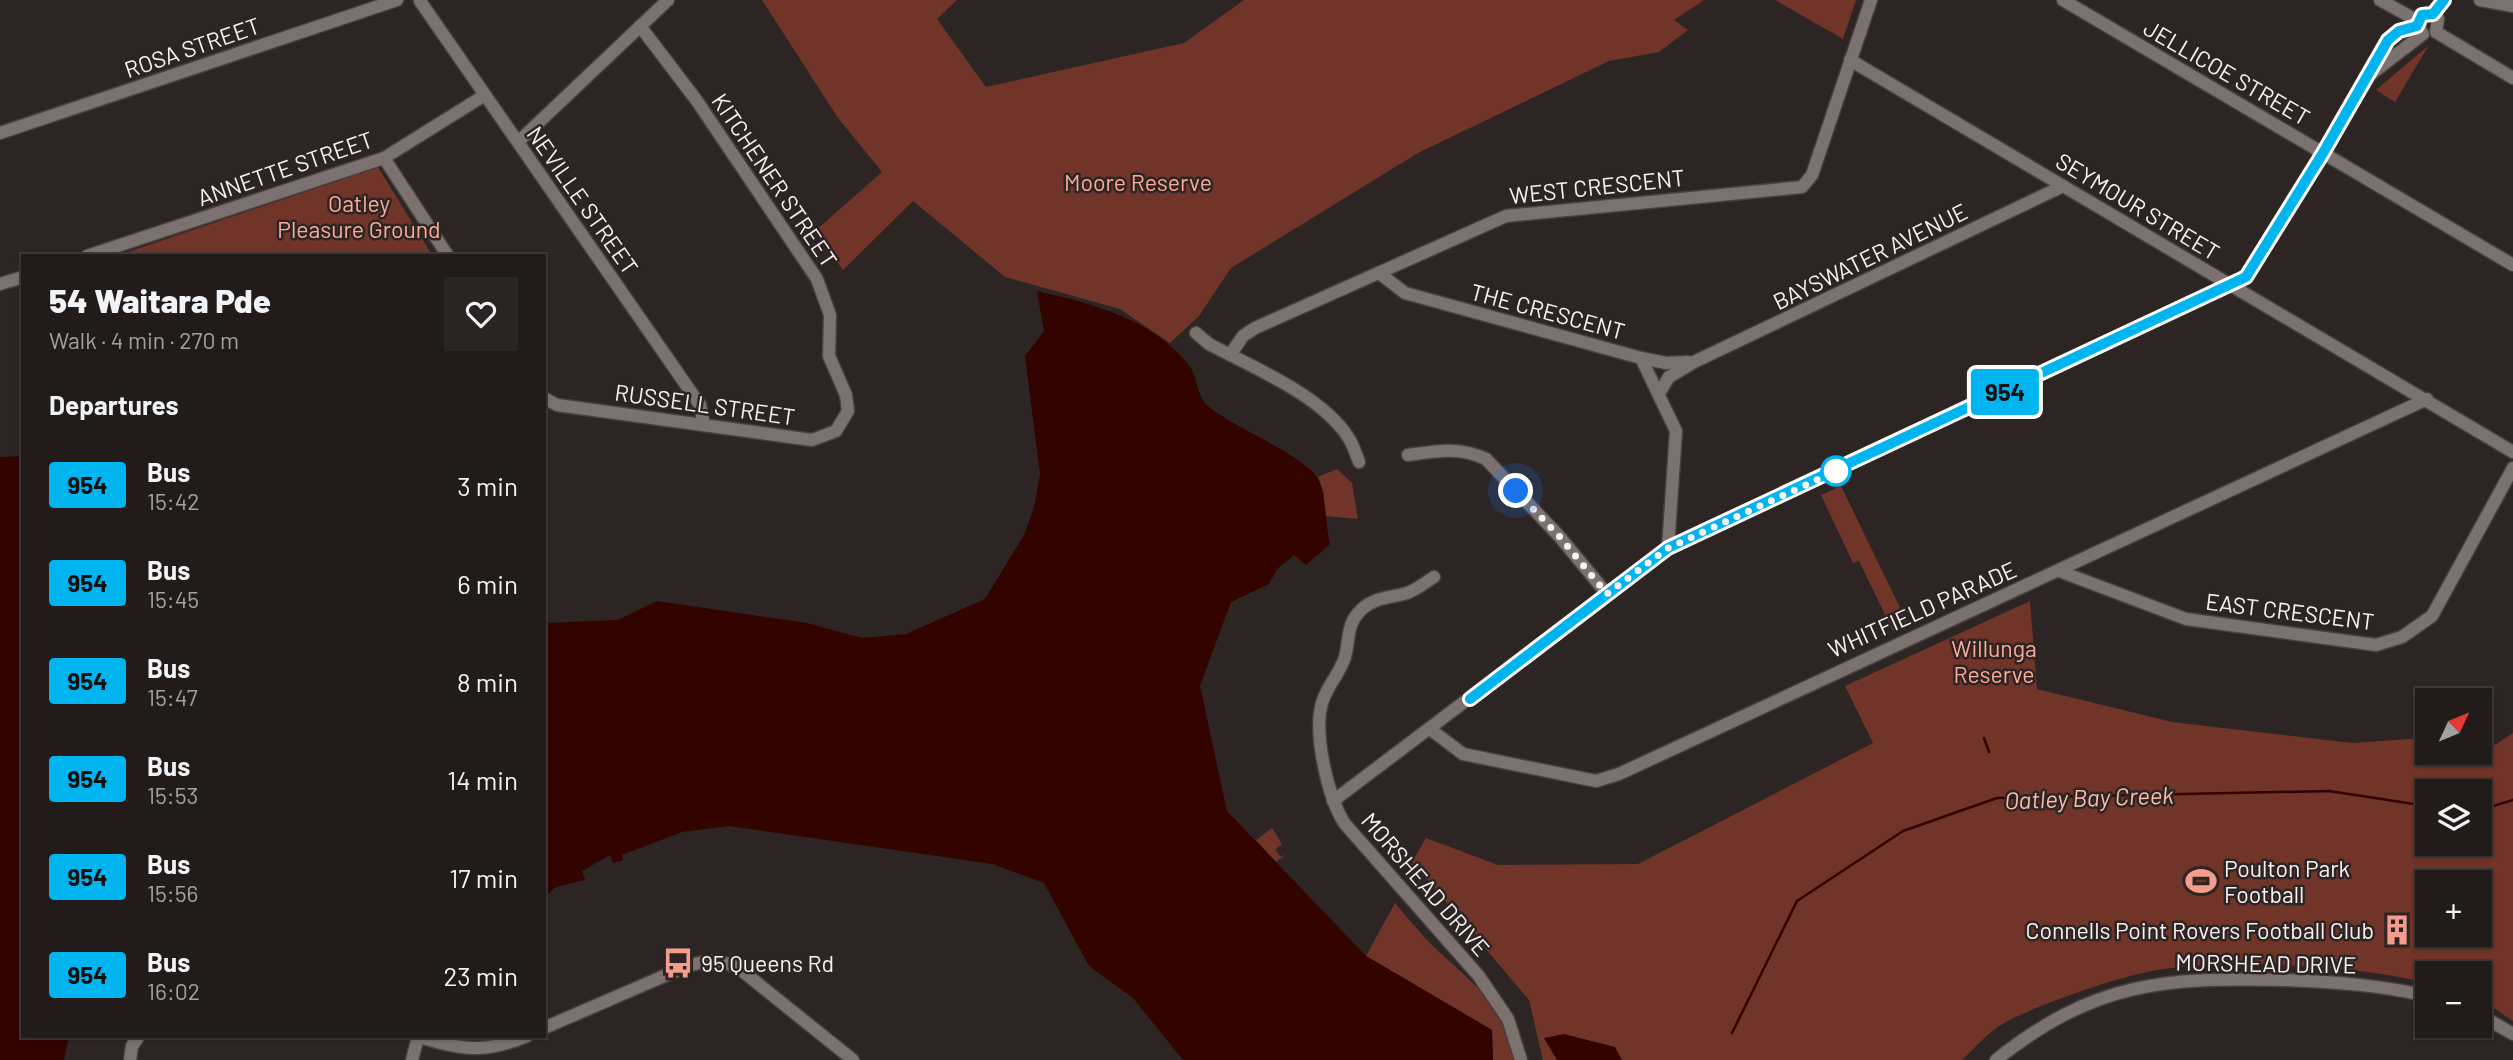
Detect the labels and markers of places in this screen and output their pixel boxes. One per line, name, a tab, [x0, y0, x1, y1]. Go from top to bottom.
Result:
unlabelled marker	[1821, 456, 1851, 486]
place label: Poulton Park Football	[2224, 854, 2350, 908]
sports icon: Poulton Park Football	[2184, 864, 2218, 898]
building icon: Connells Point Rovers Football Club	[2380, 913, 2414, 947]
place label: Connells Point Rovers Football Club	[2026, 916, 2374, 944]
bus stop icon: 95 Queens Rd	[661, 946, 695, 980]
place label: 95 Queens Rd	[701, 949, 834, 977]

